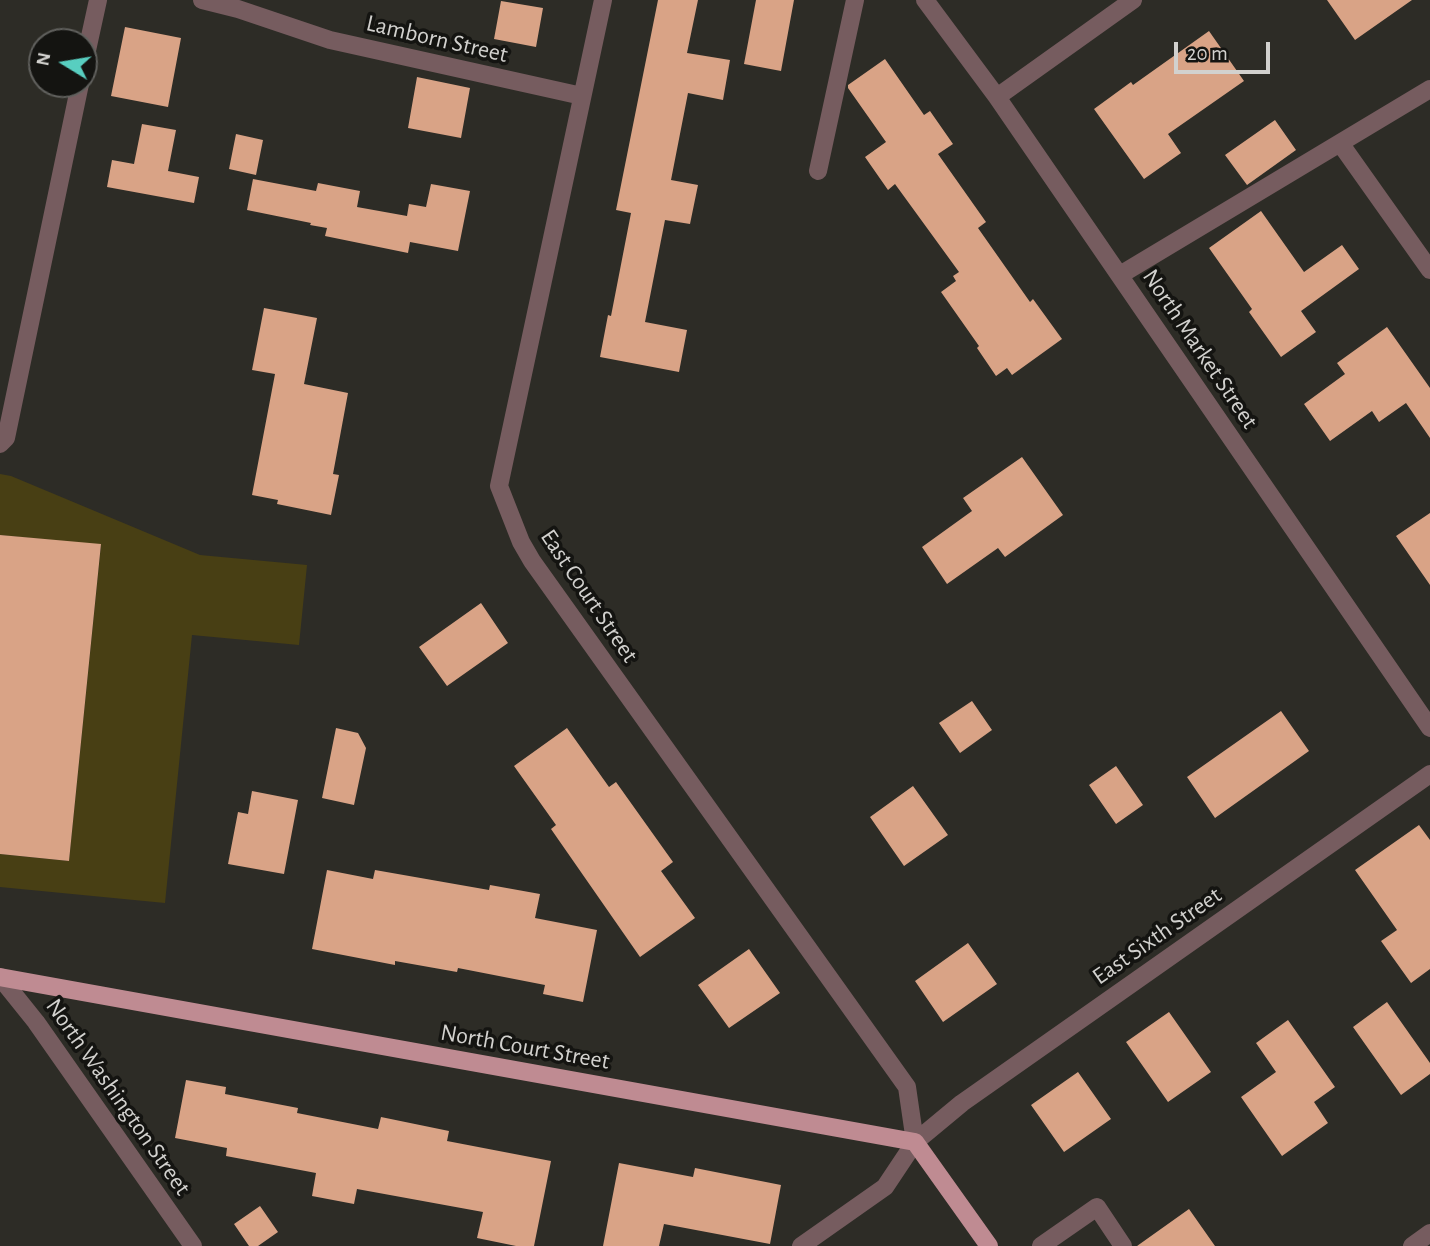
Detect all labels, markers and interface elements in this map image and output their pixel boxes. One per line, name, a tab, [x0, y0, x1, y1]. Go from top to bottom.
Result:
street label: Lamborn Street	[363, 9, 511, 69]
north arrow	[28, 28, 98, 98]
scale bar	[1178, 28, 1274, 72]
text: 20 m	[1187, 43, 1228, 64]
text: N	[33, 51, 54, 68]
street label: North Market Street	[1136, 264, 1264, 434]
street label: East Court Street	[534, 524, 644, 668]
street label: East Sixth Street	[1087, 881, 1227, 991]
street label: North Washington Street	[39, 993, 197, 1201]
street label: North Court Street	[438, 1018, 612, 1076]

